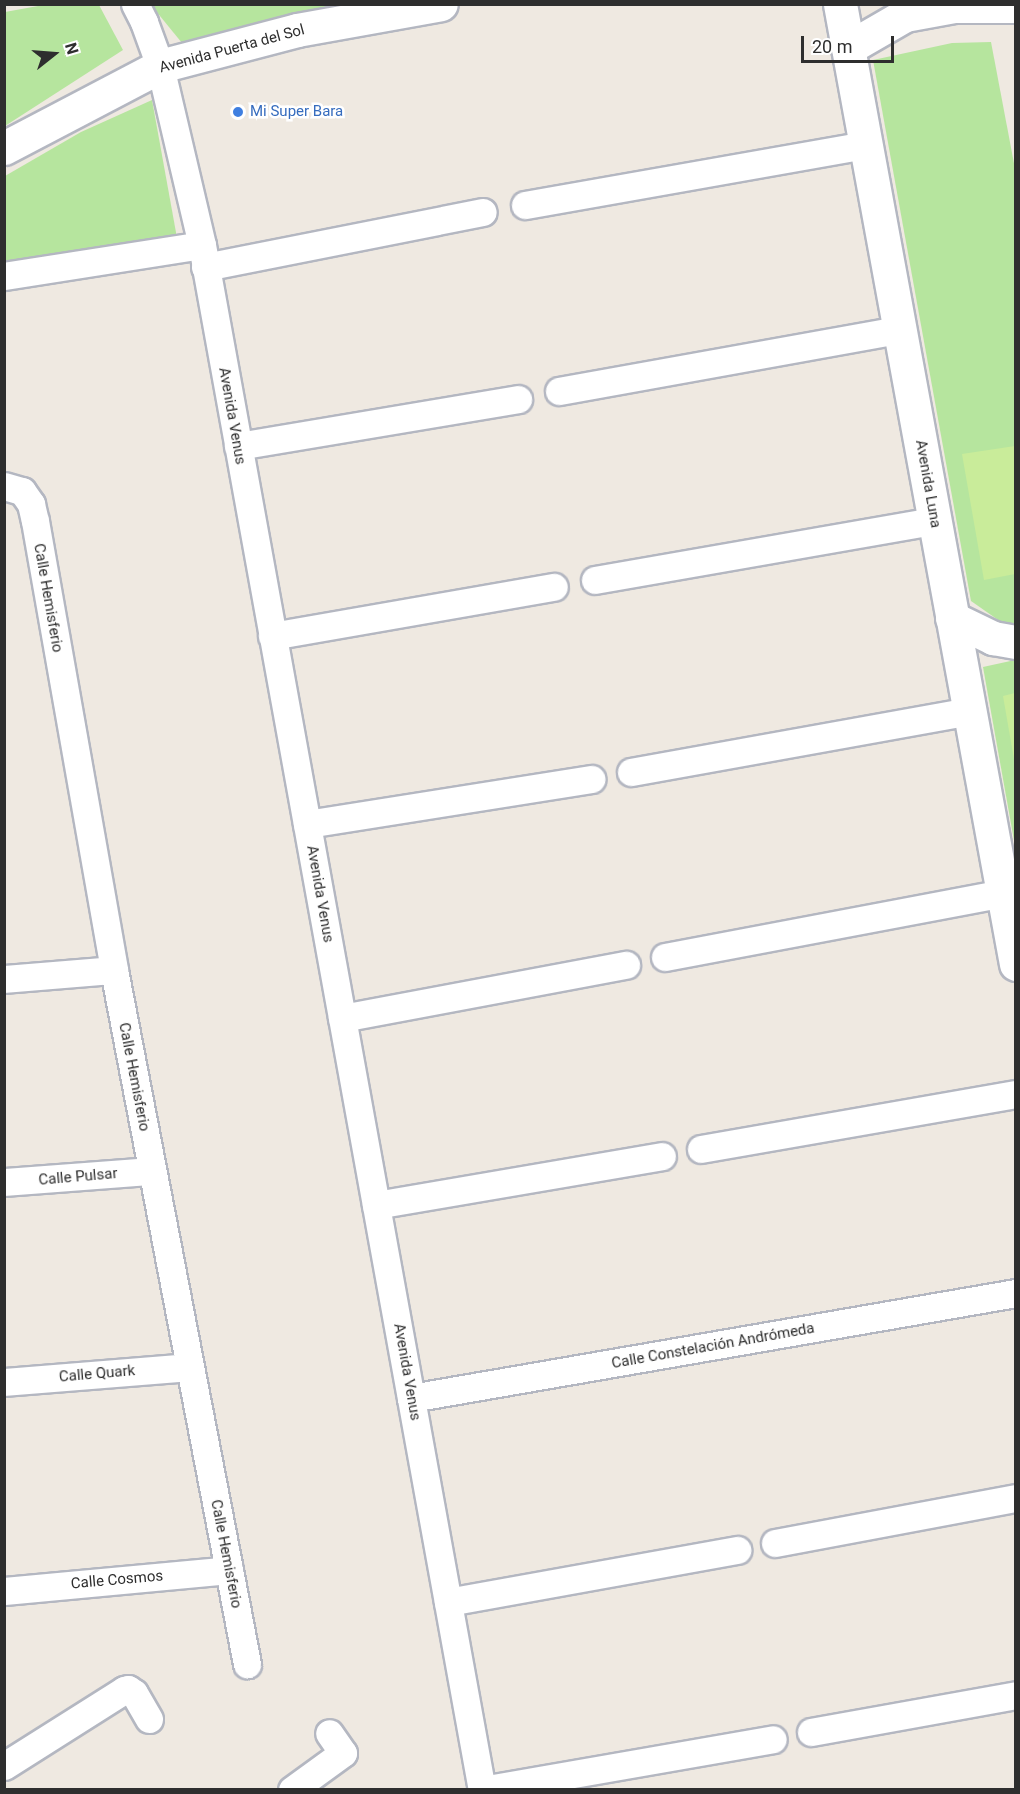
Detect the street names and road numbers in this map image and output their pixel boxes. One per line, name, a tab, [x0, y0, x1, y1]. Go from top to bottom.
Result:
street label: Avenida Puerta del Sol	[157, 21, 307, 77]
street label: Avenida Venus	[215, 366, 249, 466]
street label: Avenida Luna	[911, 438, 945, 530]
street label: Calle Hemisferio	[30, 542, 66, 654]
street label: Avenida Venus	[303, 844, 337, 944]
street label: Calle Hemisferio	[115, 1021, 153, 1133]
street label: Calle Pulsar	[38, 1165, 118, 1189]
street label: Calle Constelación Andrómeda	[610, 1319, 816, 1373]
street label: Avenida Venus	[390, 1322, 424, 1422]
street label: Calle Quark	[58, 1362, 136, 1386]
street label: Calle Hemisferio	[207, 1498, 245, 1610]
street label: Calle Cosmos	[70, 1567, 164, 1593]

